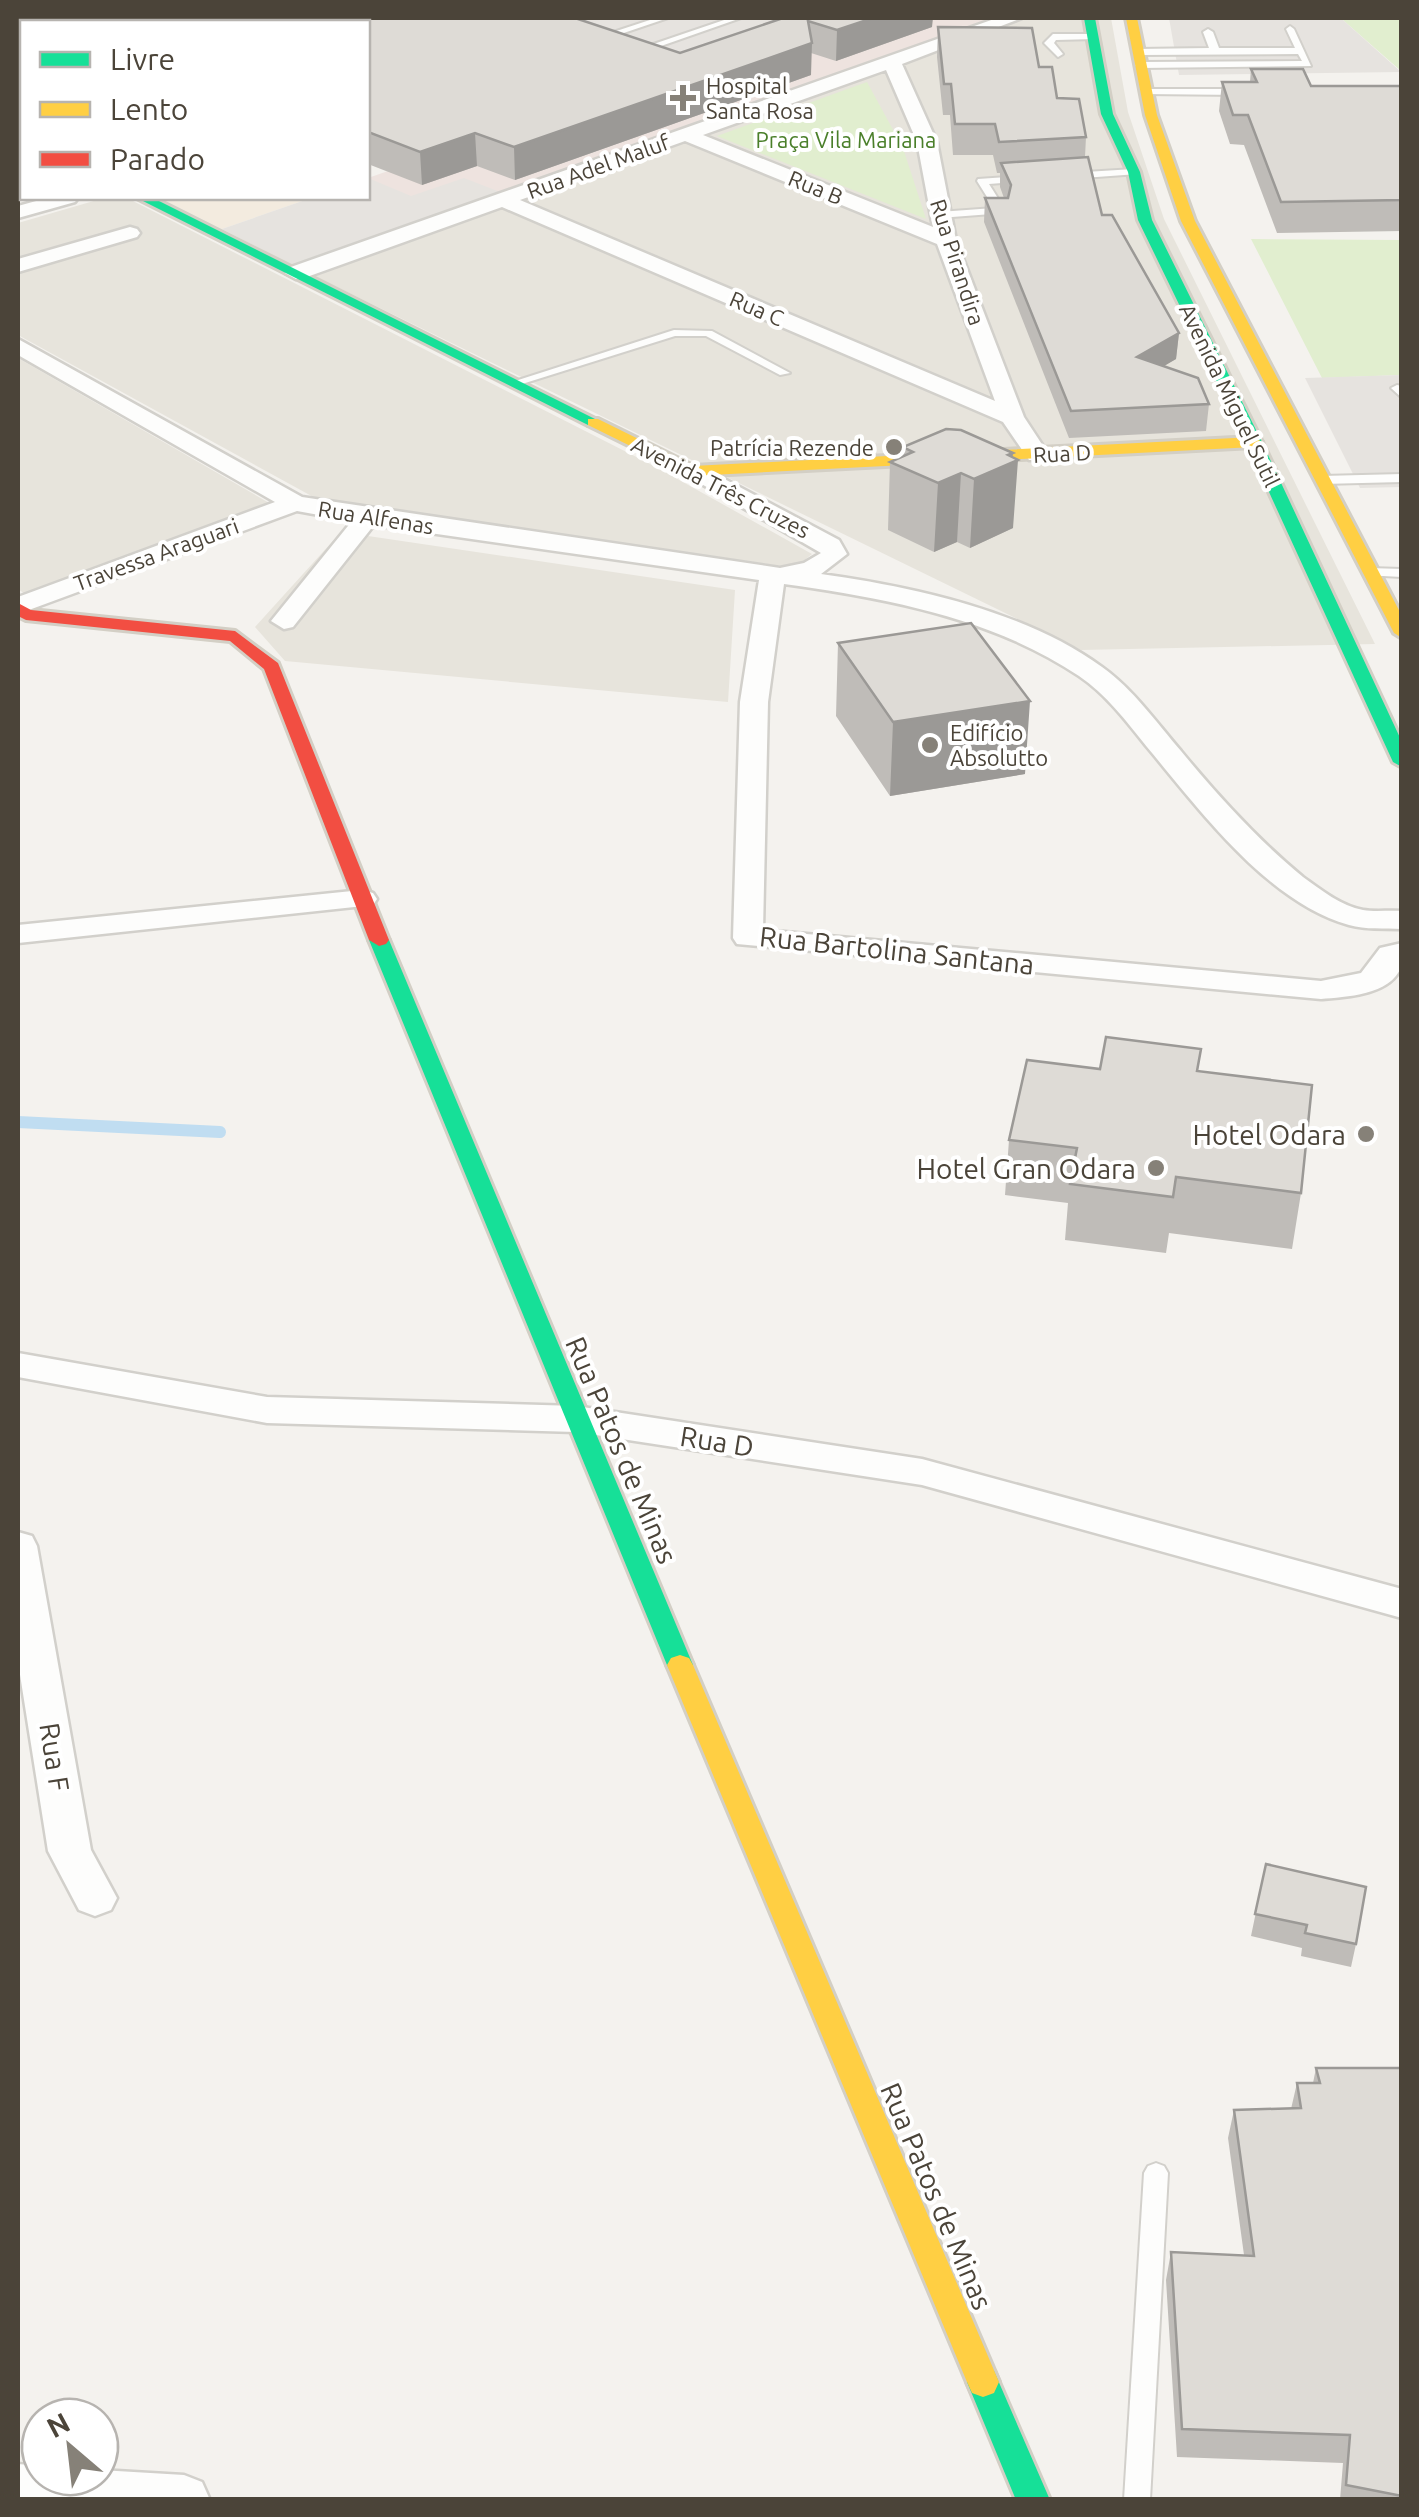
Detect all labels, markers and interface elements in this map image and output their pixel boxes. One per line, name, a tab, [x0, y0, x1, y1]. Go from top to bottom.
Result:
legend	[20, 20, 370, 200]
text: Livre	[110, 42, 175, 76]
place label: Hospital Santa Rosa	[706, 73, 814, 123]
marker: Hospital Santa Rosa	[670, 85, 696, 111]
text: Lento	[110, 92, 188, 126]
park label: Praça Vila Mariana	[756, 127, 936, 152]
street label: Rua Adel Maluf	[523, 128, 673, 203]
text: Parado	[110, 142, 205, 176]
street label: Rua B	[785, 165, 847, 209]
street label: Rua Pirandira	[926, 196, 990, 328]
street label: Rua C	[726, 286, 788, 330]
street label: Avenida Miguel Sutil	[1175, 299, 1285, 491]
street label: Avenida Três Cruzes	[628, 431, 814, 543]
place label: Patrícia Rezende	[710, 435, 874, 460]
marker: Patrícia Rezende	[883, 436, 905, 458]
street label: Rua D	[1032, 439, 1092, 467]
street label: Rua Alfenas	[316, 496, 436, 538]
street label: Travessa Araguari	[70, 513, 242, 595]
place label: Edifício Absolutto	[950, 720, 1048, 770]
marker: Edifício Absolutto	[919, 734, 941, 756]
street label: Rua Bartolina Santana	[758, 920, 1036, 980]
place label: Hotel Odara	[1192, 1119, 1346, 1150]
marker: Hotel Odara	[1355, 1123, 1377, 1145]
place label: Hotel Gran Odara	[917, 1153, 1136, 1184]
marker: Hotel Gran Odara	[1145, 1157, 1167, 1179]
street label: Rua Patos de Minas	[560, 1332, 684, 1568]
street label: Rua D	[678, 1420, 756, 1462]
street label: Rua F	[34, 1721, 76, 1793]
street label: Rua Patos de Minas	[875, 2078, 999, 2314]
north arrow	[20, 2397, 120, 2497]
text: N	[42, 2406, 75, 2443]

